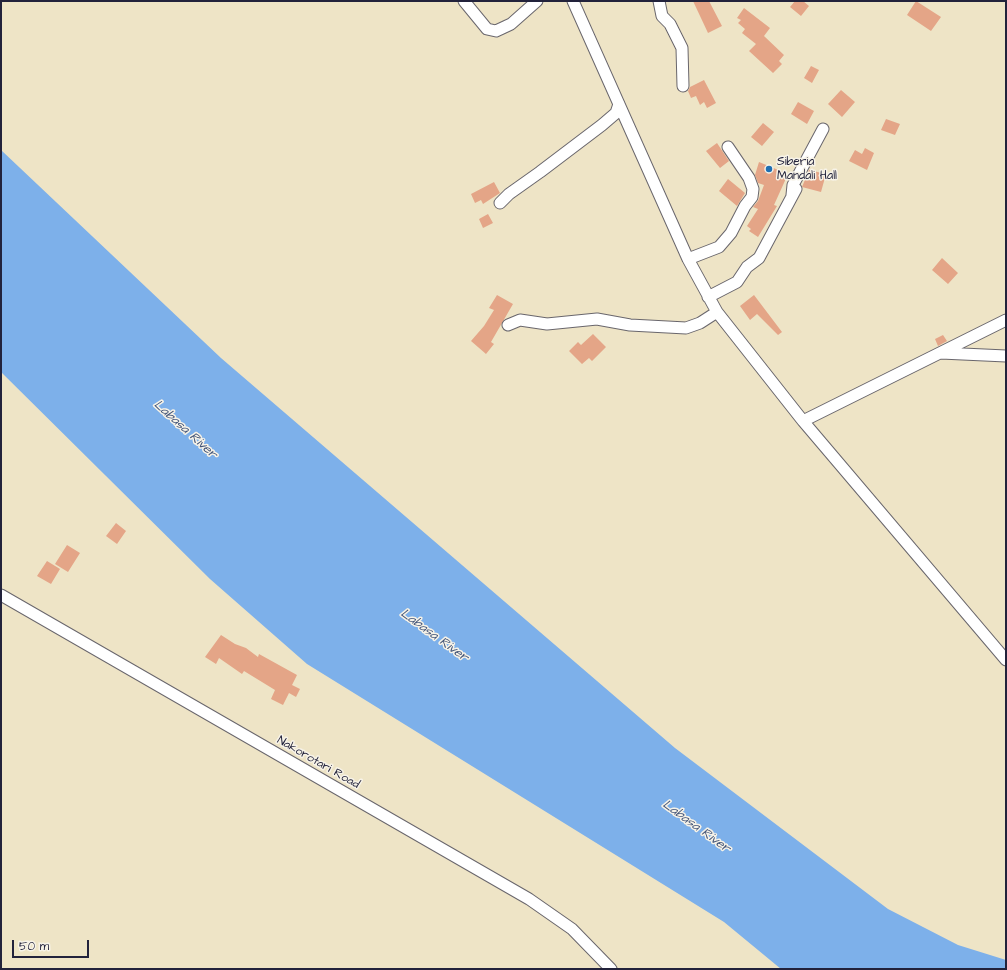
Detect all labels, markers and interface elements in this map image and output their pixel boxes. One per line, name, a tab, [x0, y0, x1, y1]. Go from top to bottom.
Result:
place label: Siberia Mandali Hall	[777, 155, 837, 183]
marker: Siberia Mandali Hall	[764, 164, 774, 174]
water label: Labasa River	[150, 397, 220, 463]
water label: Labasa River	[397, 606, 471, 666]
street label: Nakorotari Road	[274, 734, 362, 792]
water label: Labasa River	[659, 797, 733, 857]
scale bar	[14, 932, 91, 958]
text: 50 m	[19, 938, 49, 955]

